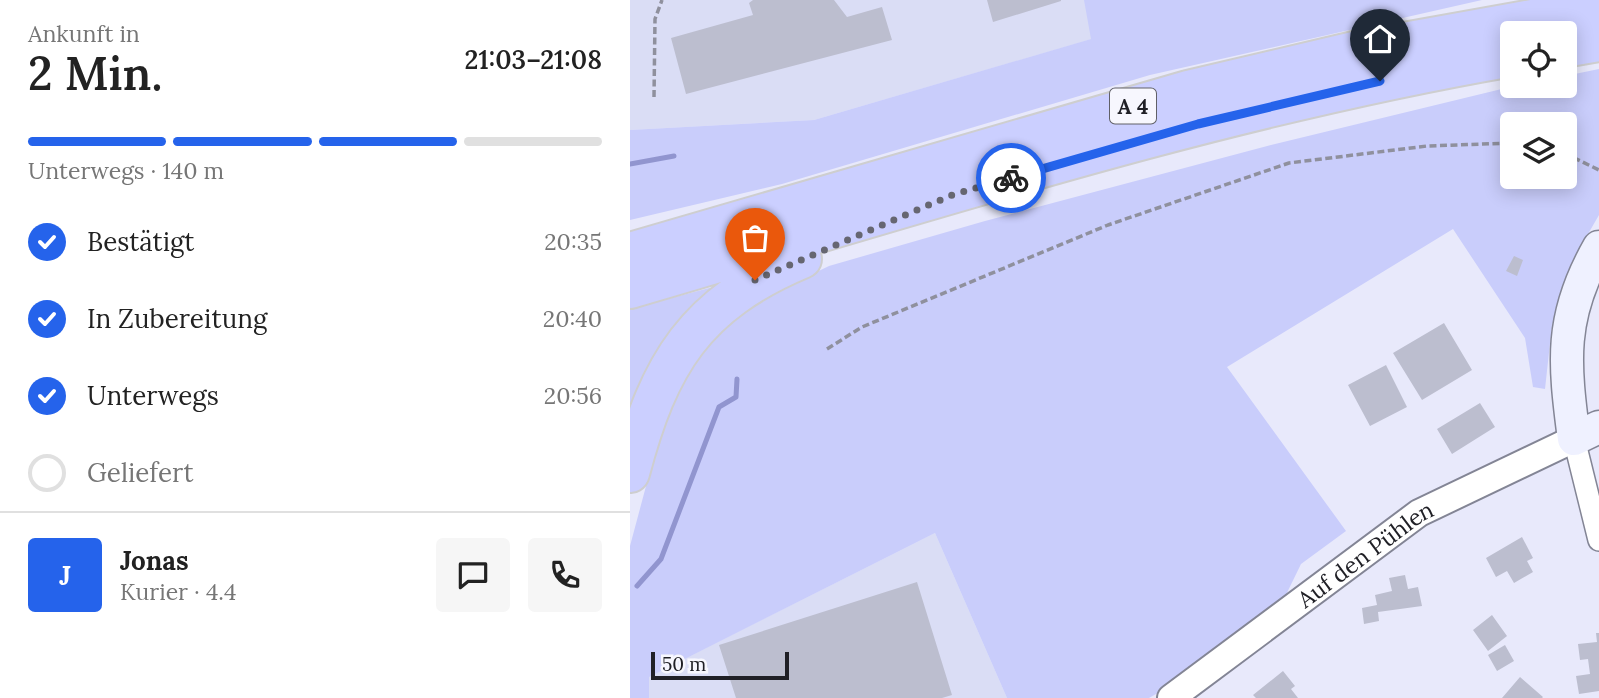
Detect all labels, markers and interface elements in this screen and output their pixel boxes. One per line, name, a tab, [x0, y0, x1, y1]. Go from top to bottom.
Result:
pin	[1350, 9, 1410, 81]
text: Ankunft in	[28, 19, 140, 48]
icon: home	[1361, 20, 1399, 58]
map controls	[1500, 21, 1577, 189]
button: locate	[1500, 21, 1577, 98]
text: 21:03–21:08	[465, 43, 602, 76]
text: 2 Min.	[28, 44, 162, 103]
road number: A 4	[1110, 88, 1156, 124]
button: layers	[1500, 112, 1577, 189]
courier	[976, 143, 1046, 213]
text: Unterwegs · 140 m	[28, 156, 224, 185]
icon: bike	[992, 159, 1030, 197]
pin	[725, 208, 785, 280]
icon: bag	[736, 219, 774, 257]
icon: check	[28, 223, 66, 261]
text: Bestätigt	[87, 225, 194, 258]
text: 20:35	[544, 227, 602, 256]
icon: check	[28, 300, 66, 338]
text: In Zubereitung	[87, 302, 267, 335]
text: 20:40	[543, 304, 602, 333]
icon: check	[28, 377, 66, 415]
text: Unterwegs	[87, 379, 219, 412]
text: 20:56	[544, 381, 602, 410]
text: Geliefert	[87, 456, 194, 489]
street label: Auf den Pühlen	[1290, 494, 1438, 614]
button: chat	[436, 538, 510, 612]
button: phone	[528, 538, 602, 612]
text: Jonas	[120, 544, 189, 577]
text: J	[59, 559, 71, 592]
text: Kurier · 4.4	[120, 577, 237, 606]
scale bar	[651, 649, 789, 681]
text: 50 m	[662, 652, 706, 676]

